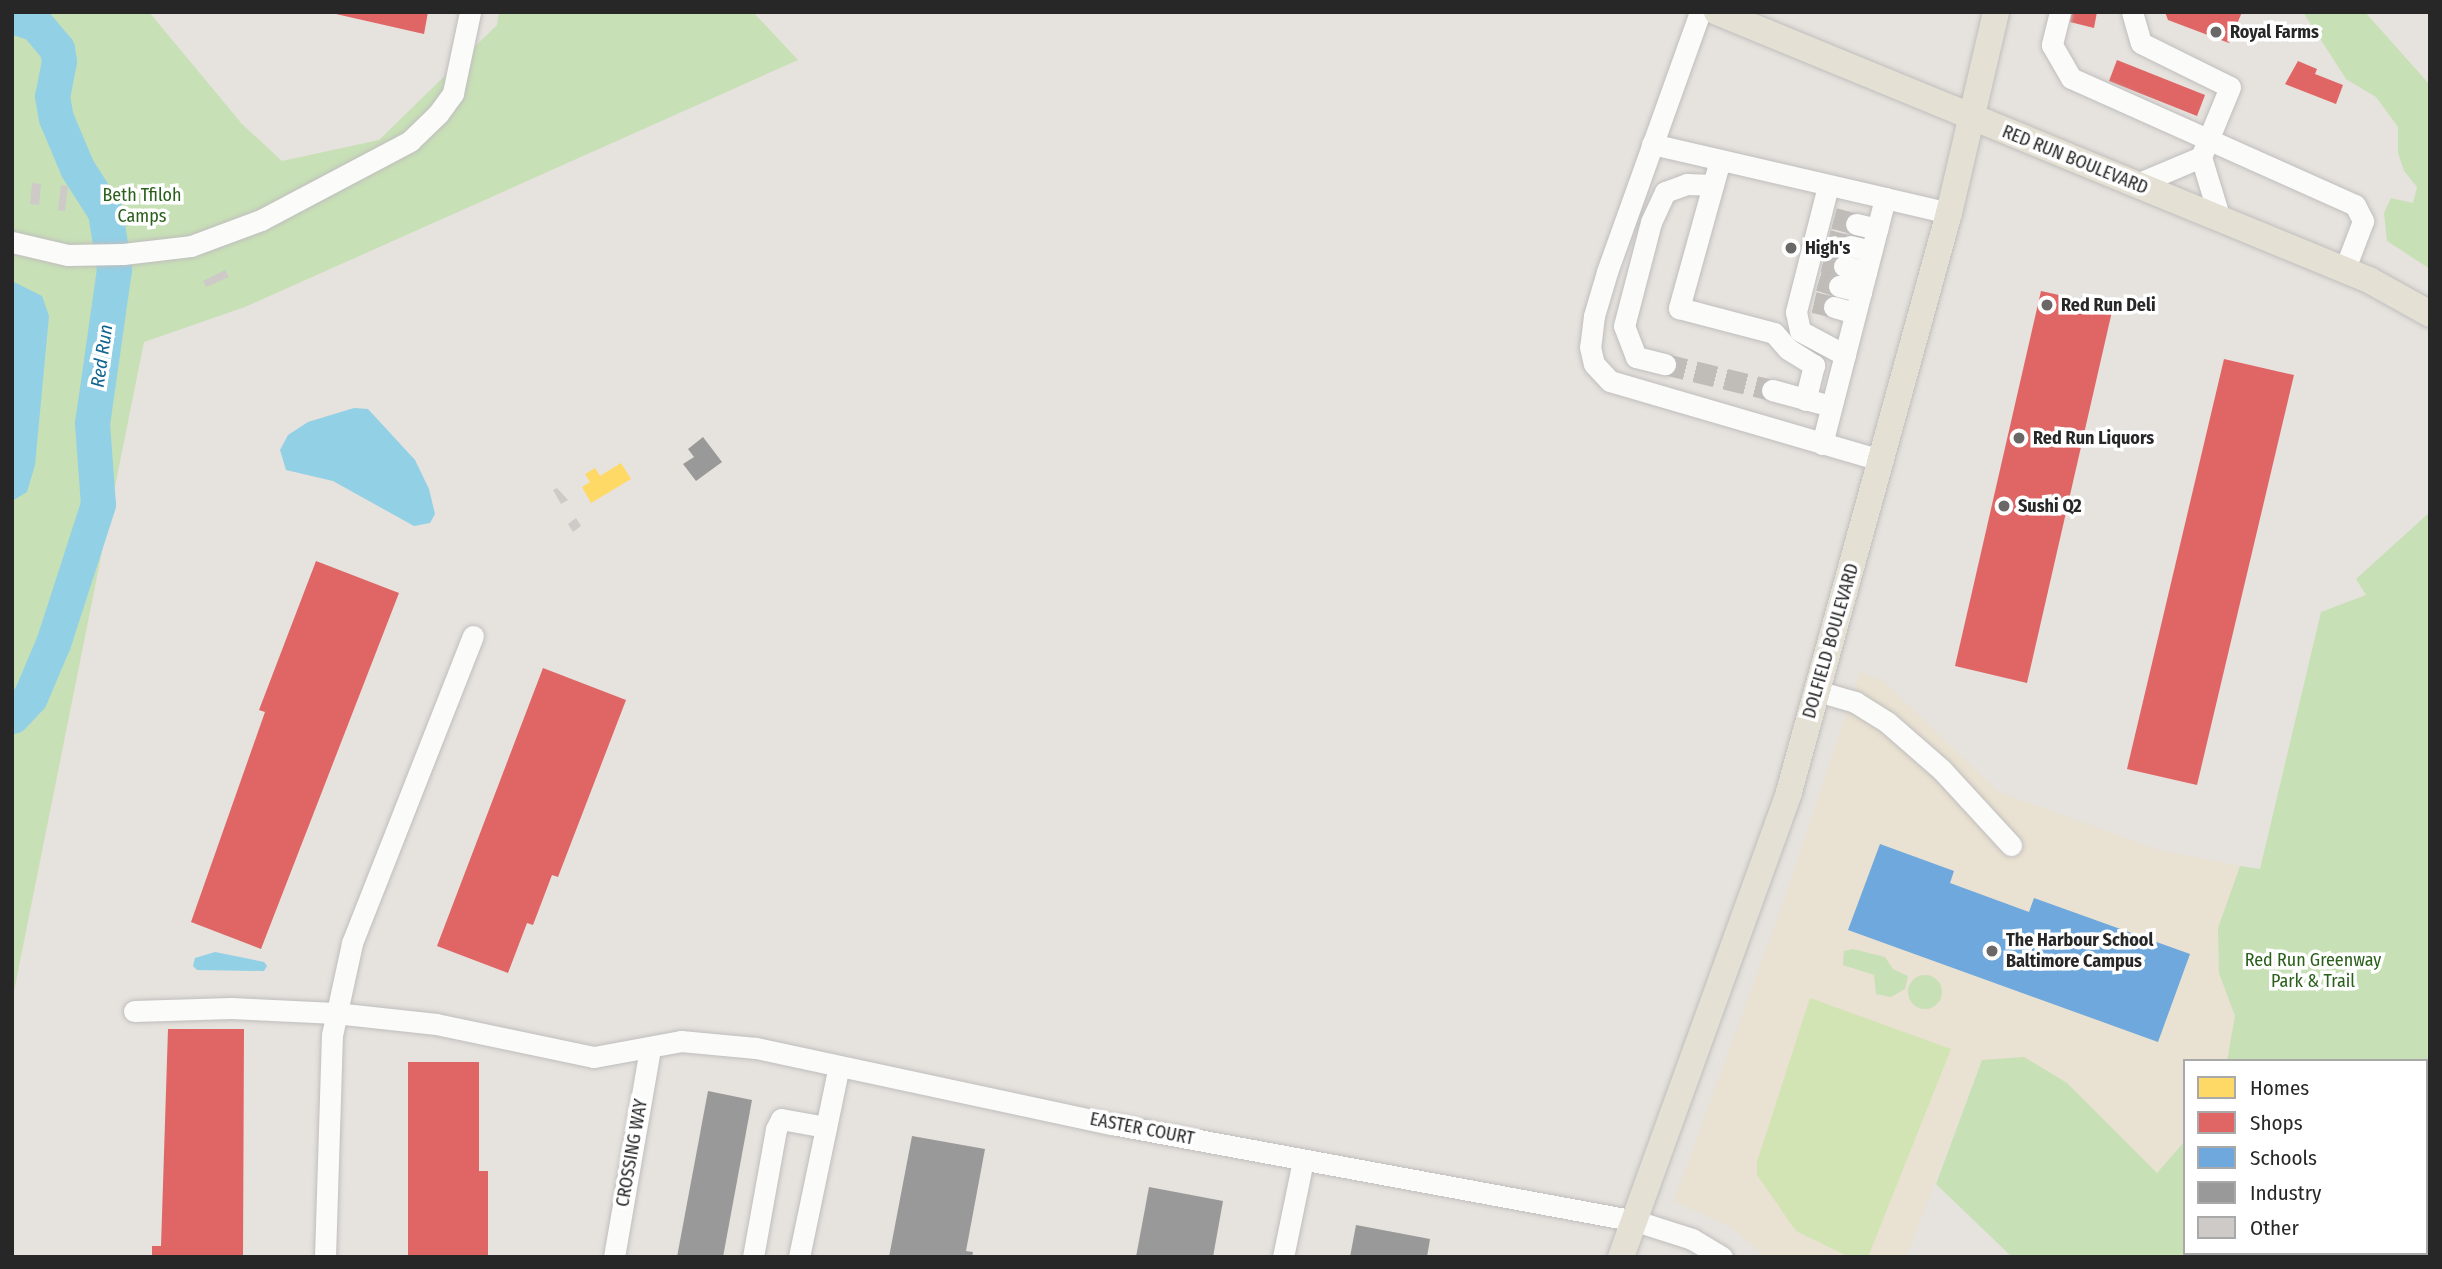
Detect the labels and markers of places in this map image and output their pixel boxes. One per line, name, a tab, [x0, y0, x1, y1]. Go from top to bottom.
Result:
place label: Royal Farms	[2230, 21, 2319, 43]
marker: Royal Farms	[2208, 24, 2224, 40]
place label: High's	[1805, 237, 1850, 259]
marker: High's	[1783, 240, 1799, 256]
place label: Red Run Deli	[2061, 294, 2156, 316]
marker: Red Run Deli	[2039, 297, 2055, 313]
place label: Red Run Liquors	[2033, 427, 2154, 449]
marker: Red Run Liquors	[2011, 430, 2027, 446]
place label: Sushi Q2	[2018, 495, 2082, 517]
marker: Sushi Q2	[1996, 498, 2012, 514]
place label: The Harbour School Baltimore Campus	[2006, 930, 2153, 972]
marker: The Harbour School Baltimore Campus	[1984, 943, 2000, 959]

